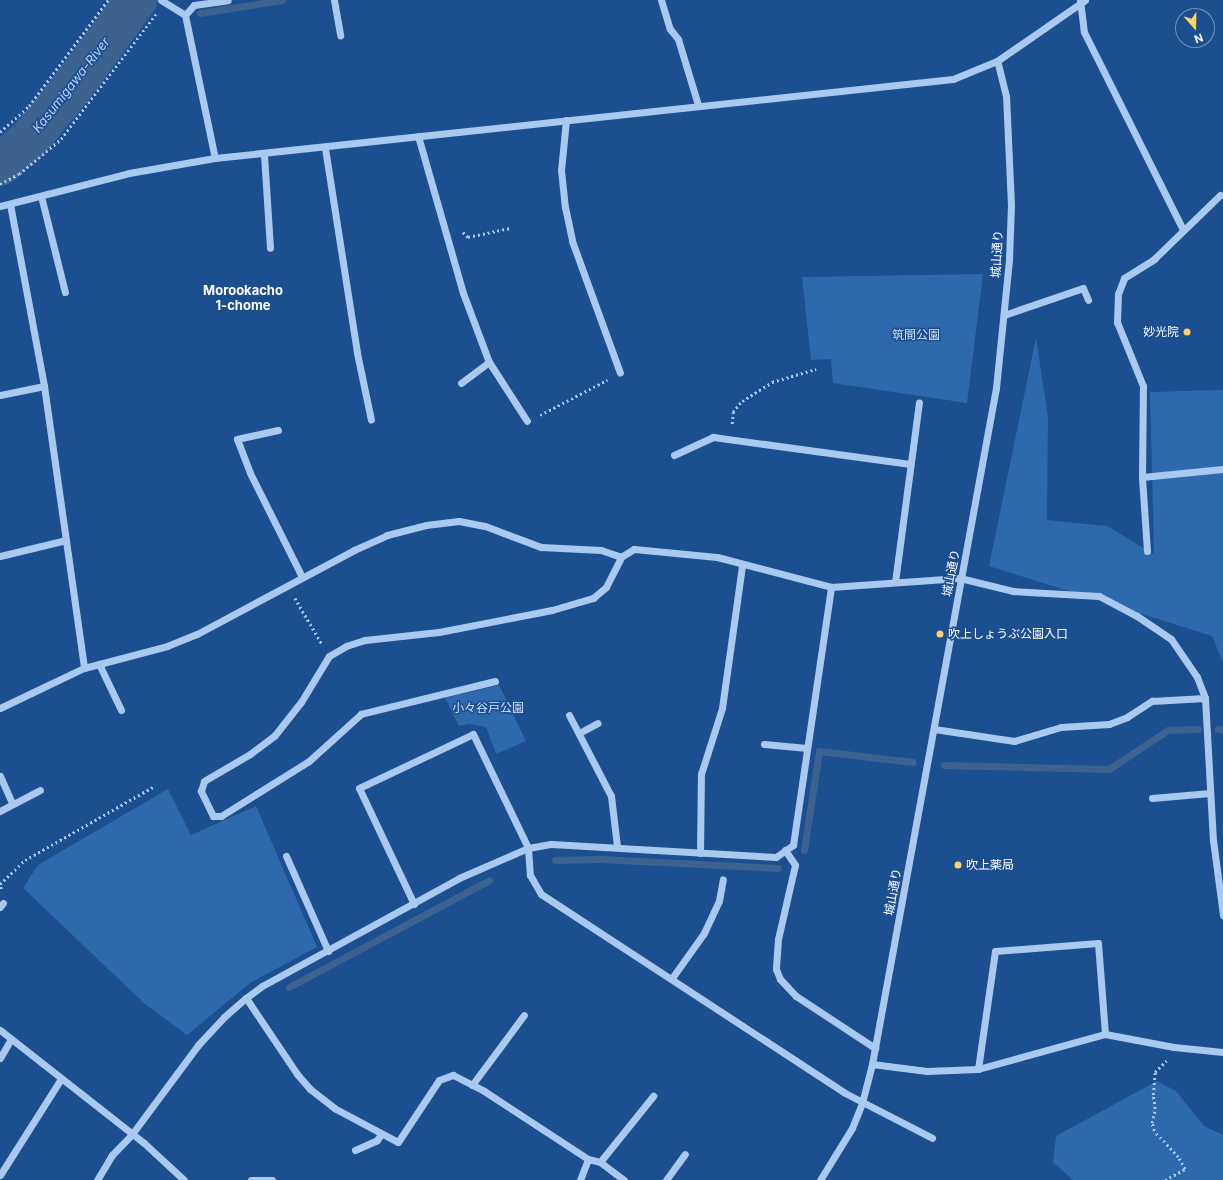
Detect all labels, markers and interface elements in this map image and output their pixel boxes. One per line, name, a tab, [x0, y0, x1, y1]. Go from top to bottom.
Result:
north arrow	[1175, 8, 1215, 48]
text: N	[1192, 30, 1205, 46]
water label: Kasumigawa-River	[29, 34, 113, 136]
street label: 城山通り	[989, 230, 1005, 278]
district label: Morookacho 1-chome	[203, 283, 283, 314]
place label: 妙光院	[1143, 325, 1179, 339]
marker: 妙光院	[1182, 327, 1192, 337]
park label: 筑間公園	[892, 328, 940, 342]
street label: 城山通り	[939, 548, 963, 598]
place label: 吹上しょうぶ公園入口	[948, 627, 1068, 641]
marker: 吹上しょうぶ公園入口	[935, 629, 945, 639]
park label: 小々谷戸公園	[452, 701, 524, 715]
place label: 吹上薬局	[966, 858, 1014, 872]
marker: 吹上薬局	[953, 860, 963, 870]
street label: 城山通り	[882, 867, 904, 917]

